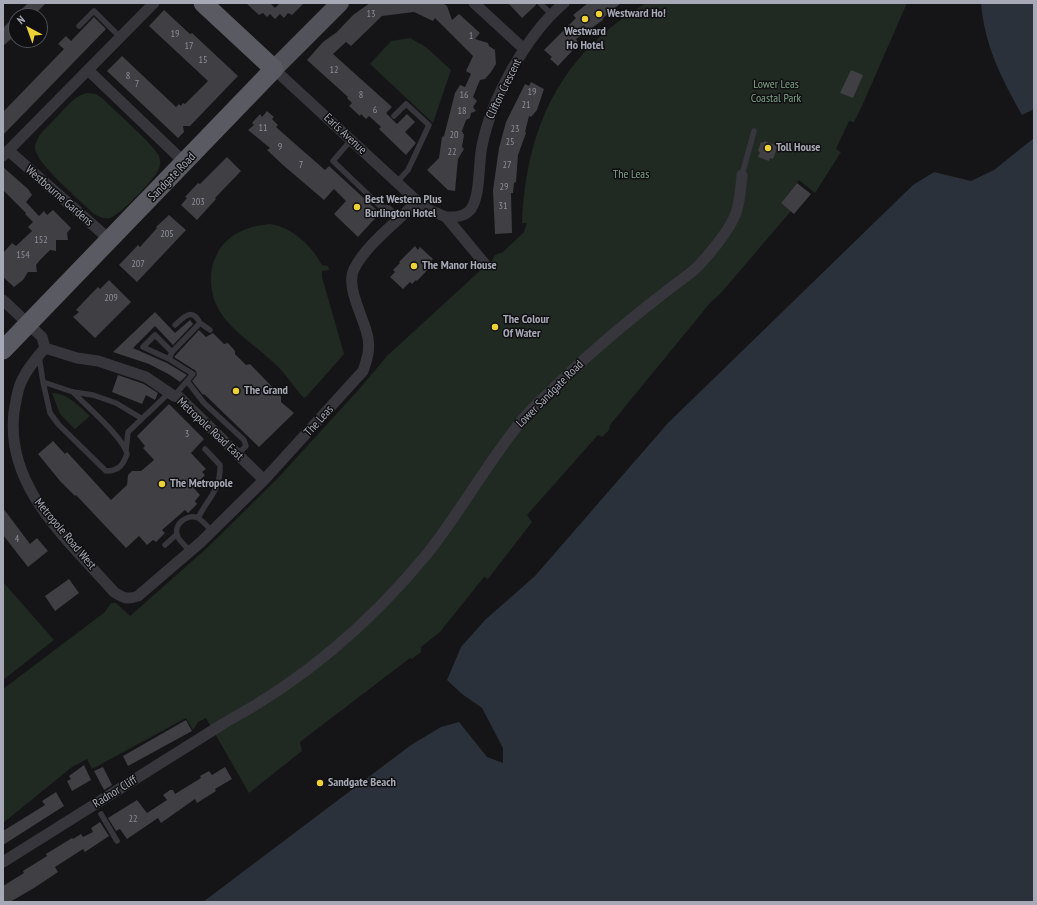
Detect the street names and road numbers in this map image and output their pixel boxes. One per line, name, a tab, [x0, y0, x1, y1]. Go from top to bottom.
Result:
street label: Clifton Crescent	[483, 57, 525, 121]
street label: Earls Avenue	[321, 111, 369, 157]
street label: Sandgate Road	[145, 150, 199, 204]
street label: Westbourne Gardens	[22, 163, 96, 229]
street label: Lower Sandgate Road	[513, 357, 587, 431]
street label: Metropole Road East	[174, 395, 246, 463]
street label: The Leas	[301, 403, 337, 439]
street label: Metropole Road West	[31, 496, 99, 572]
street label: Radnor Cliff	[90, 773, 140, 811]

